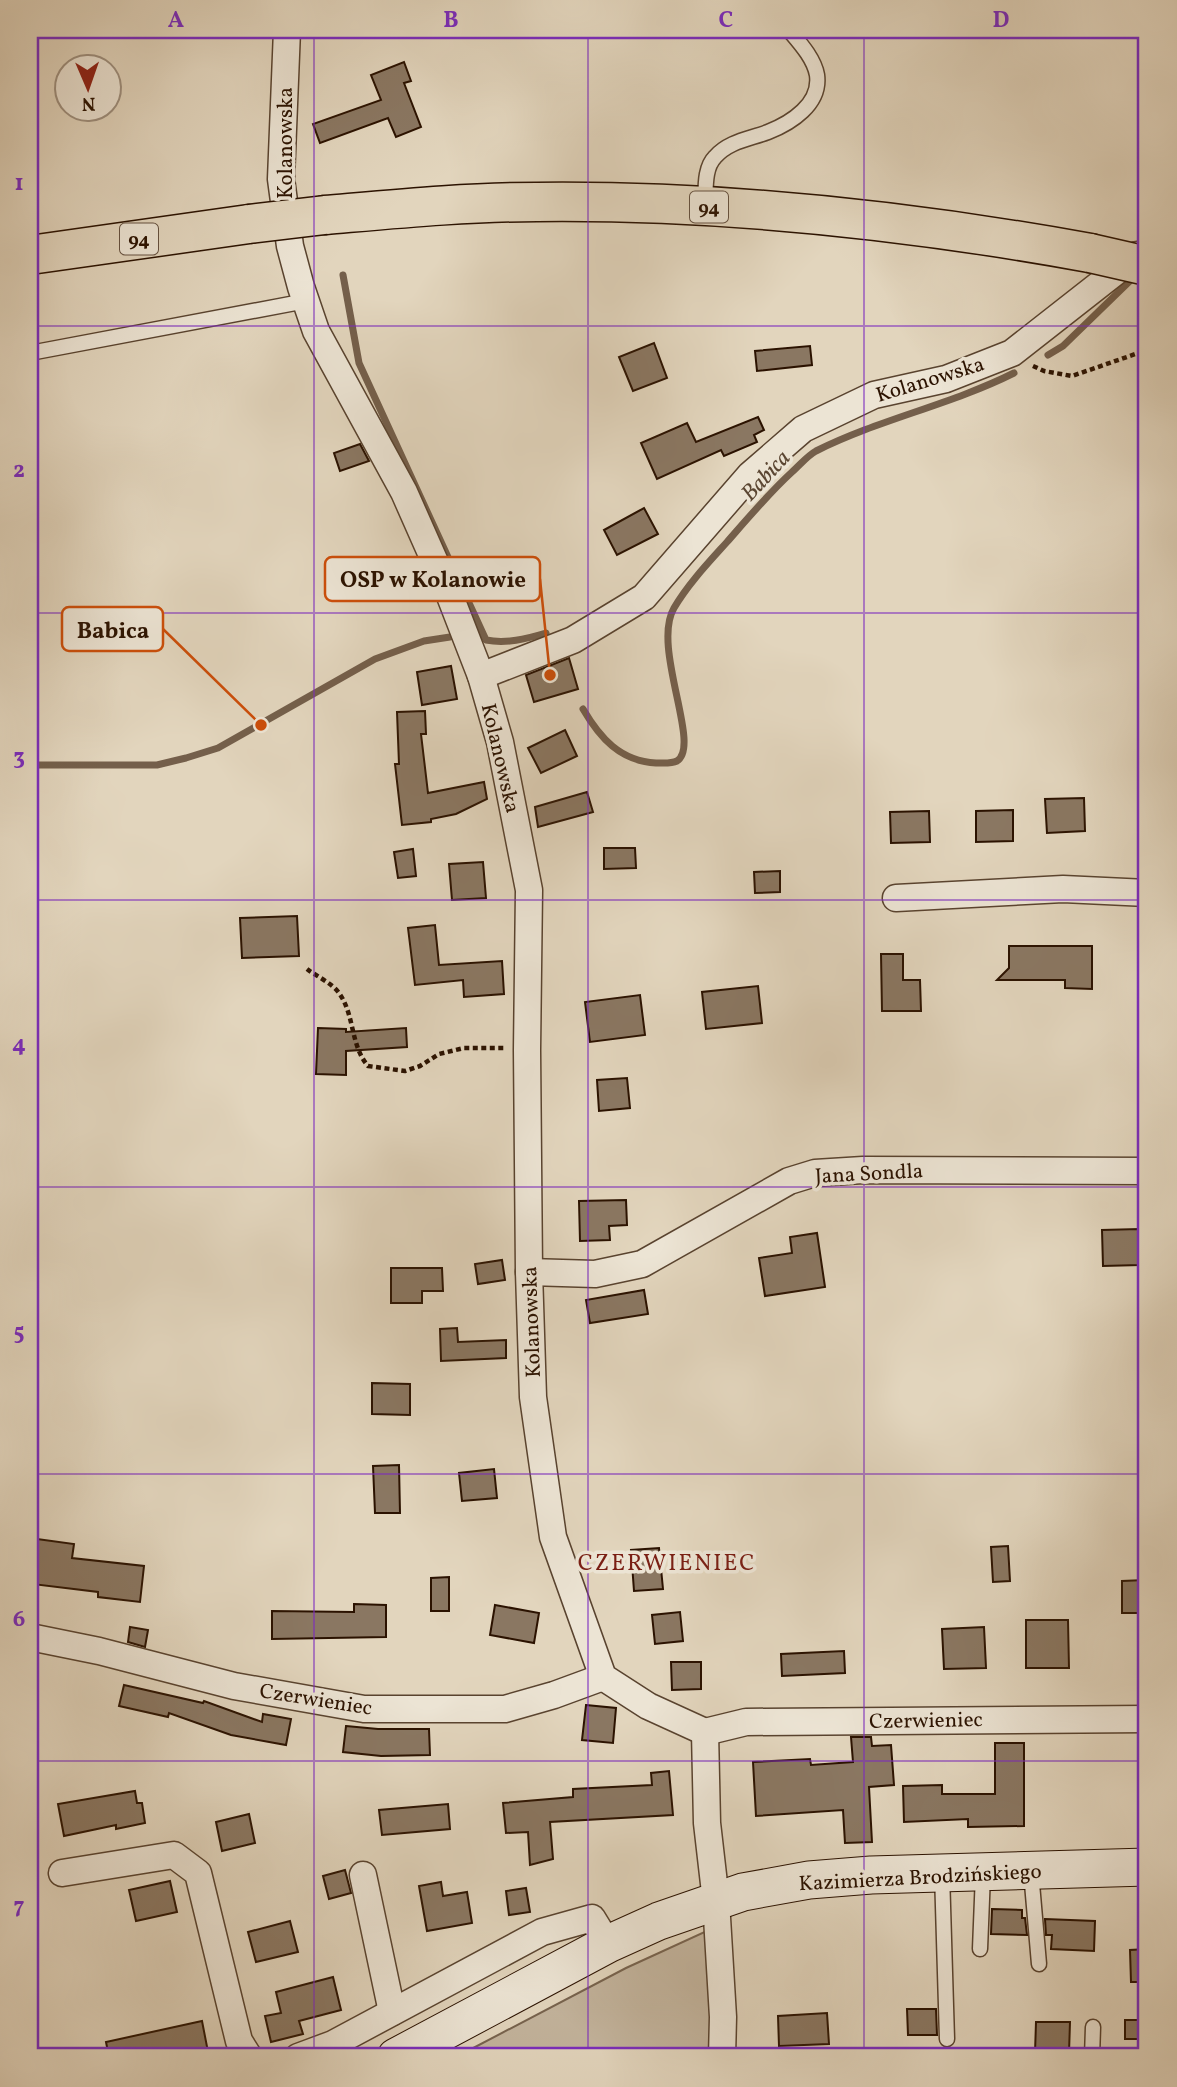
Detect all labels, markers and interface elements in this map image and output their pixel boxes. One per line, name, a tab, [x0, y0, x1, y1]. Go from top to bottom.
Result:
text: A	[168, 5, 184, 37]
text: B	[443, 5, 459, 37]
text: C	[719, 5, 733, 37]
text: D	[993, 5, 1010, 37]
north arrow	[52, 52, 122, 122]
street label: Kolanowska	[272, 87, 301, 199]
text: N	[81, 90, 96, 116]
text: 1	[14, 168, 24, 200]
road number: 94	[690, 192, 728, 223]
road number: 94	[120, 224, 158, 255]
street label: Kolanowska	[873, 350, 988, 411]
water label: Babica	[734, 444, 799, 509]
text: 2	[13, 455, 25, 487]
callout: OSP w Kolanowie	[325, 557, 540, 601]
text: OSP w Kolanowie	[340, 565, 526, 597]
callout: Babica	[62, 607, 163, 651]
text: Babica	[77, 616, 149, 648]
street label: Kolanowska	[473, 701, 526, 816]
text: 3	[13, 742, 25, 774]
text: 4	[12, 1029, 26, 1061]
street label: Jana Sondla	[814, 1157, 924, 1192]
street label: Kolanowska	[516, 1266, 549, 1378]
text: 5	[13, 1317, 25, 1349]
district label: CZERWIENIEC	[578, 1548, 756, 1580]
text: 6	[13, 1604, 25, 1636]
street label: Czerwieniec	[257, 1677, 374, 1724]
street label: Czerwieniec	[869, 1706, 983, 1737]
street label: Kazimierza Brodzińskiego	[798, 1858, 1042, 1899]
text: 7	[14, 1891, 25, 1923]

